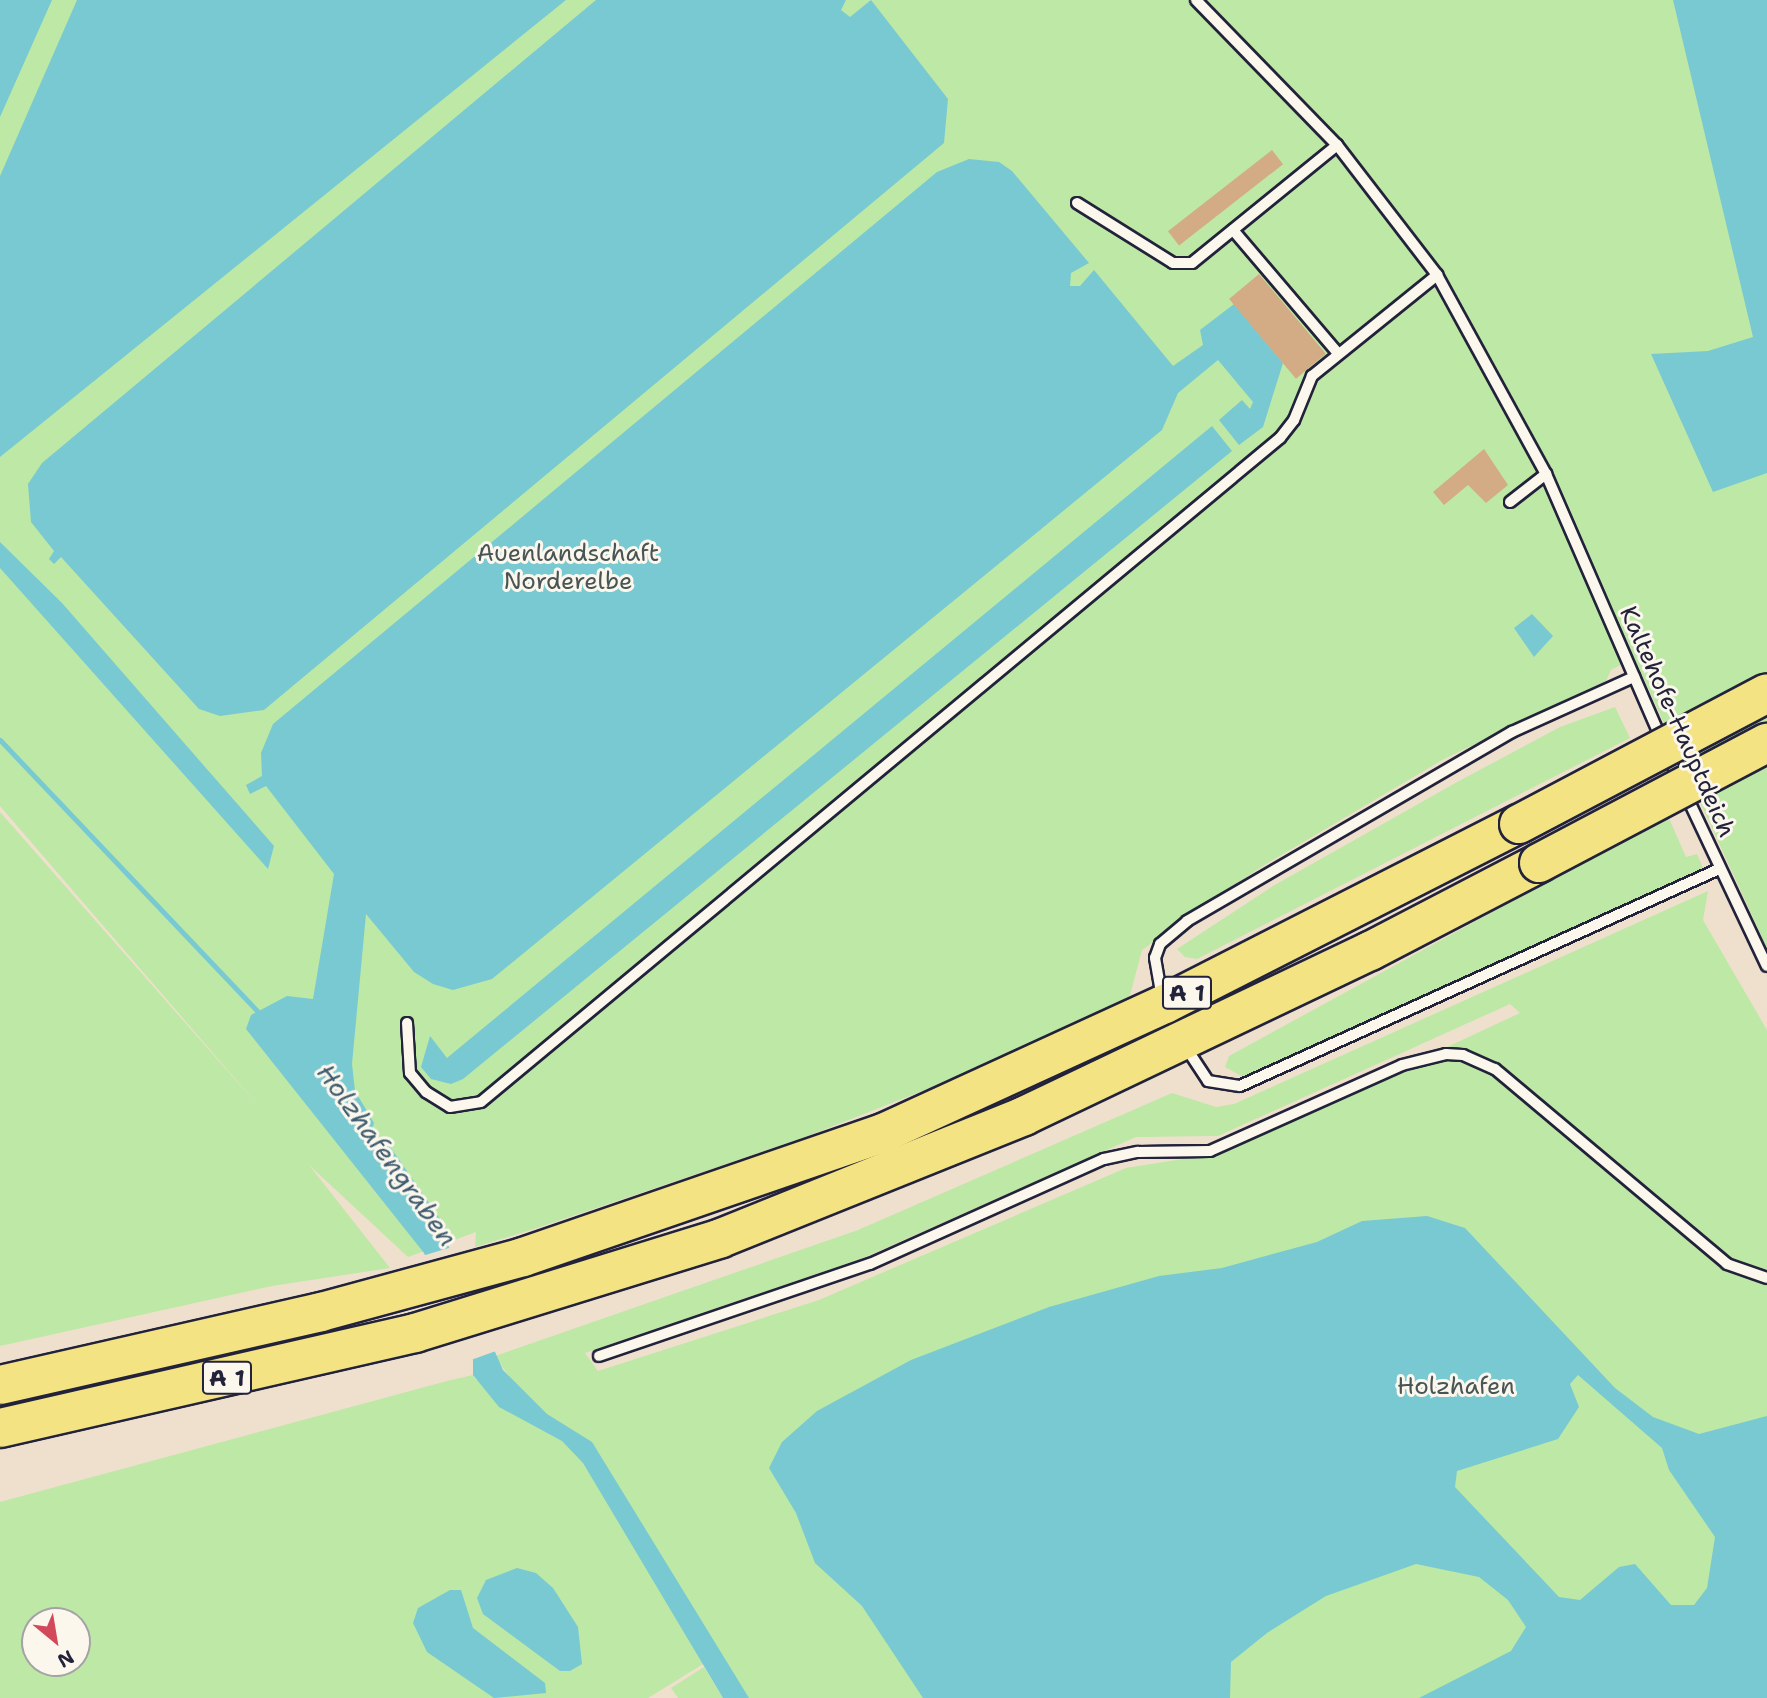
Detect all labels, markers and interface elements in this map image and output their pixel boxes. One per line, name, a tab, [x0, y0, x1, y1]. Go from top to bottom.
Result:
park label: Auenlandschaft Norderelbe	[477, 540, 659, 596]
street label: Kaltehofe-Hauptdeich	[1613, 602, 1741, 842]
road number: A 1	[1161, 974, 1213, 1012]
water label: Holzhafengraben	[310, 1058, 464, 1252]
road number: A 1	[201, 1358, 253, 1398]
park label: Holzhafen	[1397, 1373, 1515, 1401]
north arrow	[21, 1607, 91, 1677]
text: N	[53, 1644, 79, 1673]

